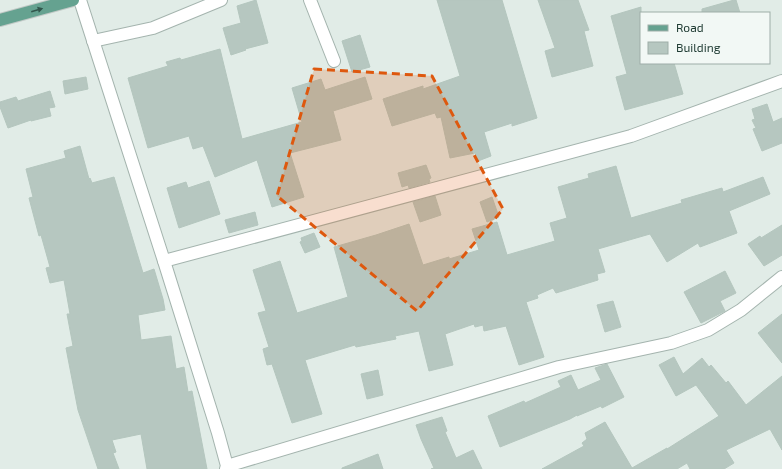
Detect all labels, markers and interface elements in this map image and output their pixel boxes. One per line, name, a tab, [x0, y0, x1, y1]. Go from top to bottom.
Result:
one-way arrow	[31, 7, 43, 13]
legend	[640, 12, 770, 64]
text: Road	[676, 20, 704, 34]
text: Building	[676, 40, 721, 54]

